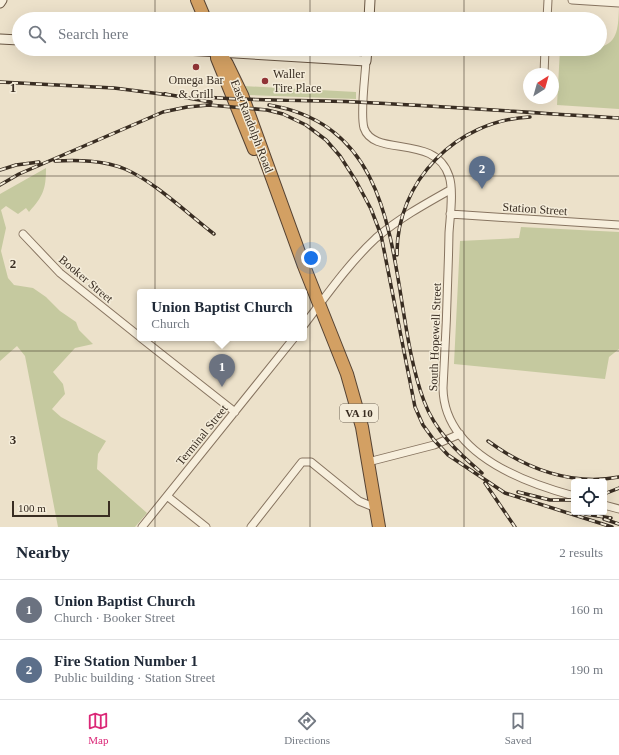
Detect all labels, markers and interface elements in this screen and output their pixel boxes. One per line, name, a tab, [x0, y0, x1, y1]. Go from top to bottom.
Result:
search box	[12, 12, 607, 56]
icon: search	[26, 23, 48, 45]
text: Search here	[58, 26, 128, 42]
marker: Omega Bar & Grill	[191, 62, 201, 72]
place label: Waller Tire Place	[273, 67, 322, 95]
north arrow	[523, 68, 559, 104]
place label: Omega Bar & Grill	[169, 73, 223, 101]
marker: Waller Tire Place	[260, 76, 270, 86]
street label: East Randolph Road	[228, 77, 276, 175]
text: 1	[10, 80, 16, 95]
pin: 2	[469, 156, 495, 189]
street label: Station Street	[502, 200, 569, 218]
your location	[301, 248, 321, 268]
street label: Booker Street	[56, 252, 116, 306]
text: 2	[10, 256, 16, 271]
street label: South Hopewell Street	[426, 282, 444, 392]
popup	[137, 289, 307, 341]
text: Union Baptist Church	[151, 299, 293, 315]
text: Church	[151, 316, 190, 331]
pin: 1	[209, 354, 235, 387]
street label: Terminal Street	[173, 401, 231, 468]
road number: VA 10	[340, 404, 378, 422]
text: 3	[10, 432, 17, 447]
map controls	[571, 479, 607, 515]
button: locate	[571, 479, 607, 515]
scale bar	[12, 499, 110, 518]
text: 100 m	[18, 502, 46, 514]
text: Nearby	[16, 543, 70, 562]
text: 2 results	[559, 545, 603, 560]
text: Union Baptist Church	[54, 593, 195, 609]
text: 1	[26, 602, 32, 617]
text: 160 m	[570, 602, 603, 617]
text: Church · Booker Street	[54, 610, 175, 625]
text: Fire Station Number 1	[54, 653, 198, 669]
text: 2	[26, 662, 32, 677]
text: 190 m	[570, 662, 603, 677]
text: Public building · Station Street	[54, 670, 215, 685]
tab: Map	[87, 710, 109, 746]
tab: Directions	[284, 710, 330, 746]
tab: Saved	[505, 710, 532, 746]

